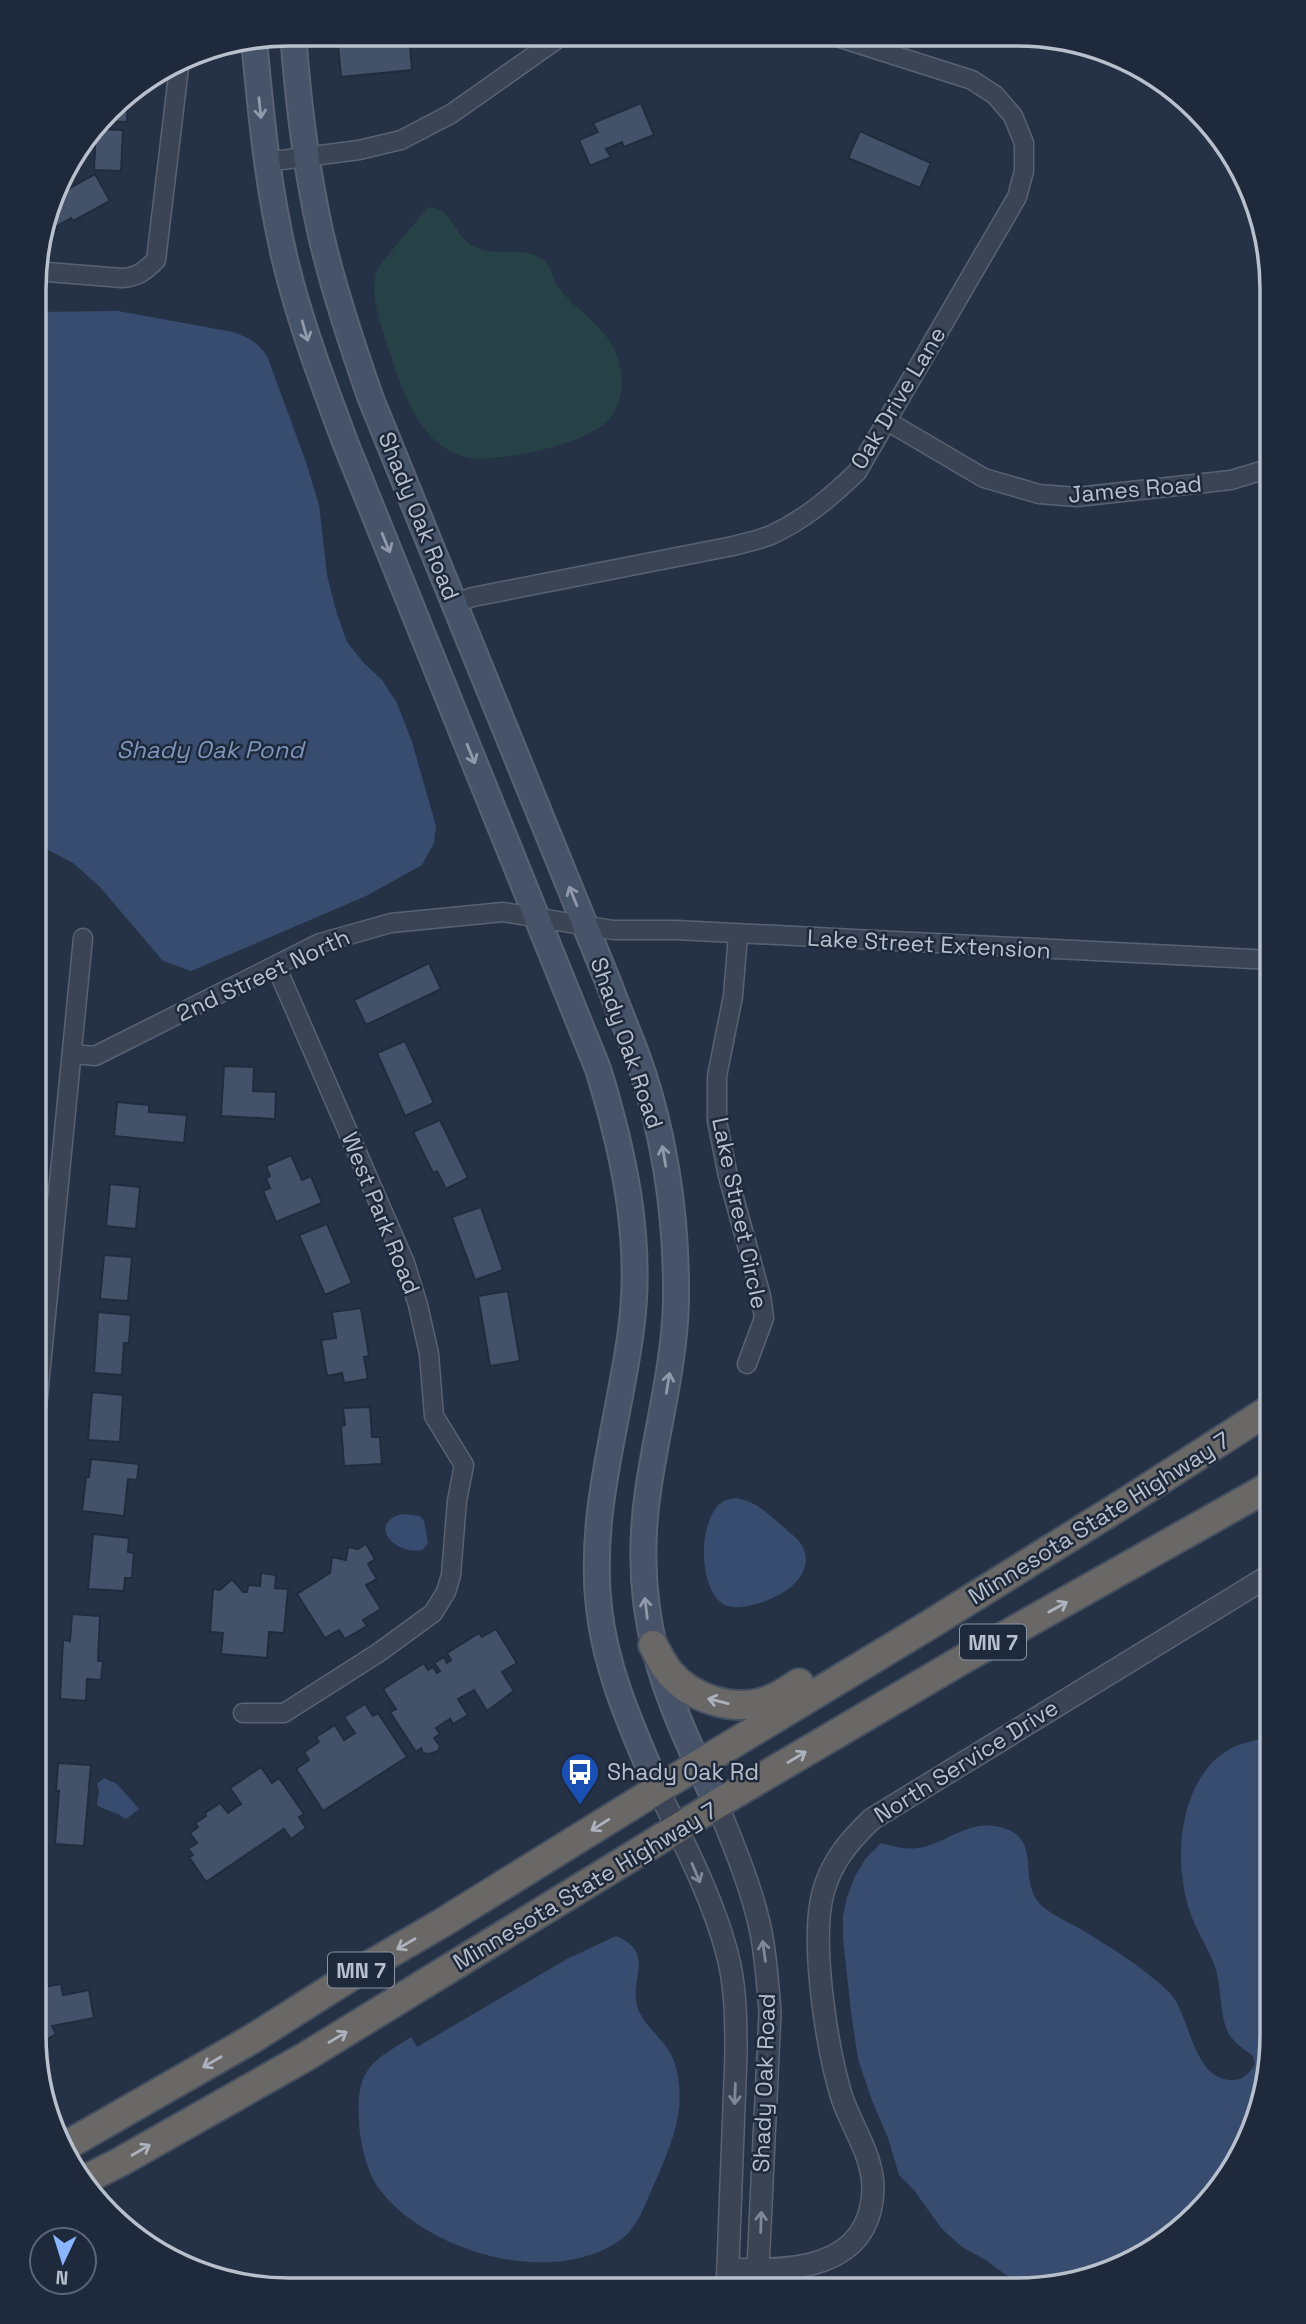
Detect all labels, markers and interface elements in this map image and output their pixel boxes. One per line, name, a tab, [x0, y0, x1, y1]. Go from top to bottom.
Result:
one-way arrow	[254, 96, 267, 119]
one-way arrow	[300, 319, 313, 341]
street label: Oak Drive Lane	[844, 321, 952, 475]
street label: Shady Oak Road	[372, 427, 466, 605]
street label: James Road	[1067, 468, 1203, 510]
one-way arrow	[380, 532, 393, 554]
water label: Shady Oak Pond	[116, 734, 306, 765]
one-way arrow	[466, 743, 479, 764]
one-way arrow	[566, 885, 579, 907]
street label: 2nd Street North	[172, 922, 354, 1028]
street label: Lake Street Extension	[806, 923, 1052, 965]
street label: Shady Oak Road	[584, 953, 670, 1133]
street label: Lake Street Circle	[705, 1115, 775, 1311]
street label: West Park Road	[335, 1128, 427, 1298]
one-way arrow	[657, 1146, 670, 1168]
one-way arrow	[662, 1372, 675, 1395]
street label: Minnesota State Highway 7	[962, 1425, 1236, 1611]
one-way arrow	[639, 1597, 652, 1620]
one-way arrow	[1047, 1600, 1068, 1613]
road number: MN 7	[960, 1624, 1026, 1660]
street label: North Service Drive	[868, 1692, 1064, 1830]
one-way arrow	[707, 1694, 730, 1707]
one-way arrow	[787, 1750, 807, 1764]
bus stop icon: Shady Oak Rd	[559, 1751, 601, 1806]
place label: Shady Oak Rd	[607, 1757, 759, 1787]
street label: Minnesota State Highway 7	[447, 1795, 723, 1977]
one-way arrow	[591, 1818, 611, 1832]
one-way arrow	[690, 1862, 703, 1883]
one-way arrow	[397, 1937, 417, 1951]
one-way arrow	[757, 1941, 770, 1963]
road number: MN 7	[328, 1952, 394, 1988]
street label: Shady Oak Road	[746, 1993, 782, 2173]
one-way arrow	[327, 2029, 347, 2043]
one-way arrow	[202, 2056, 223, 2069]
one-way arrow	[728, 2082, 741, 2105]
one-way arrow	[131, 2143, 151, 2157]
one-way arrow	[754, 2211, 767, 2234]
north arrow	[28, 2226, 98, 2296]
text: N	[55, 2265, 69, 2290]

